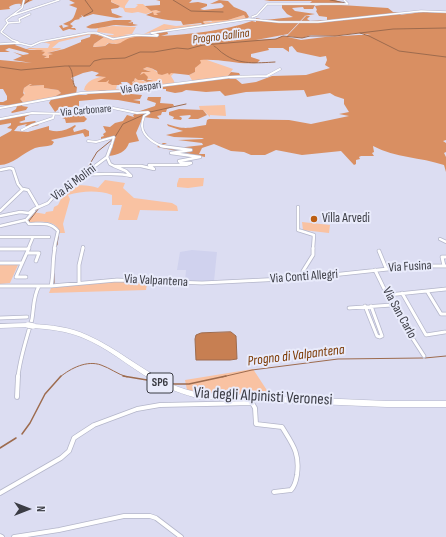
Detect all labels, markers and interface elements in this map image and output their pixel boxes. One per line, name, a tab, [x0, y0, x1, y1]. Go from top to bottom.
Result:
water label: Progno Gallina	[192, 26, 250, 48]
street label: Via Gaspari	[120, 79, 162, 97]
street label: Via Carbonare	[60, 102, 112, 120]
street label: Via Ai Molini	[49, 161, 99, 205]
place label: Villa Arvedi	[322, 211, 370, 227]
marker: Villa Arvedi	[309, 214, 319, 224]
street label: Via Fusina	[388, 258, 432, 276]
street label: Via Conti Allegri	[269, 267, 339, 287]
street label: Via Valpantena	[124, 272, 188, 290]
street label: Via San Carlo	[379, 285, 419, 341]
water label: Progno di Valpantena	[247, 342, 345, 370]
road number: SP6	[147, 373, 173, 393]
street label: Via degli Alpinisti Veronesi	[193, 384, 333, 410]
north arrow	[8, 489, 48, 529]
text: N	[34, 506, 47, 512]

